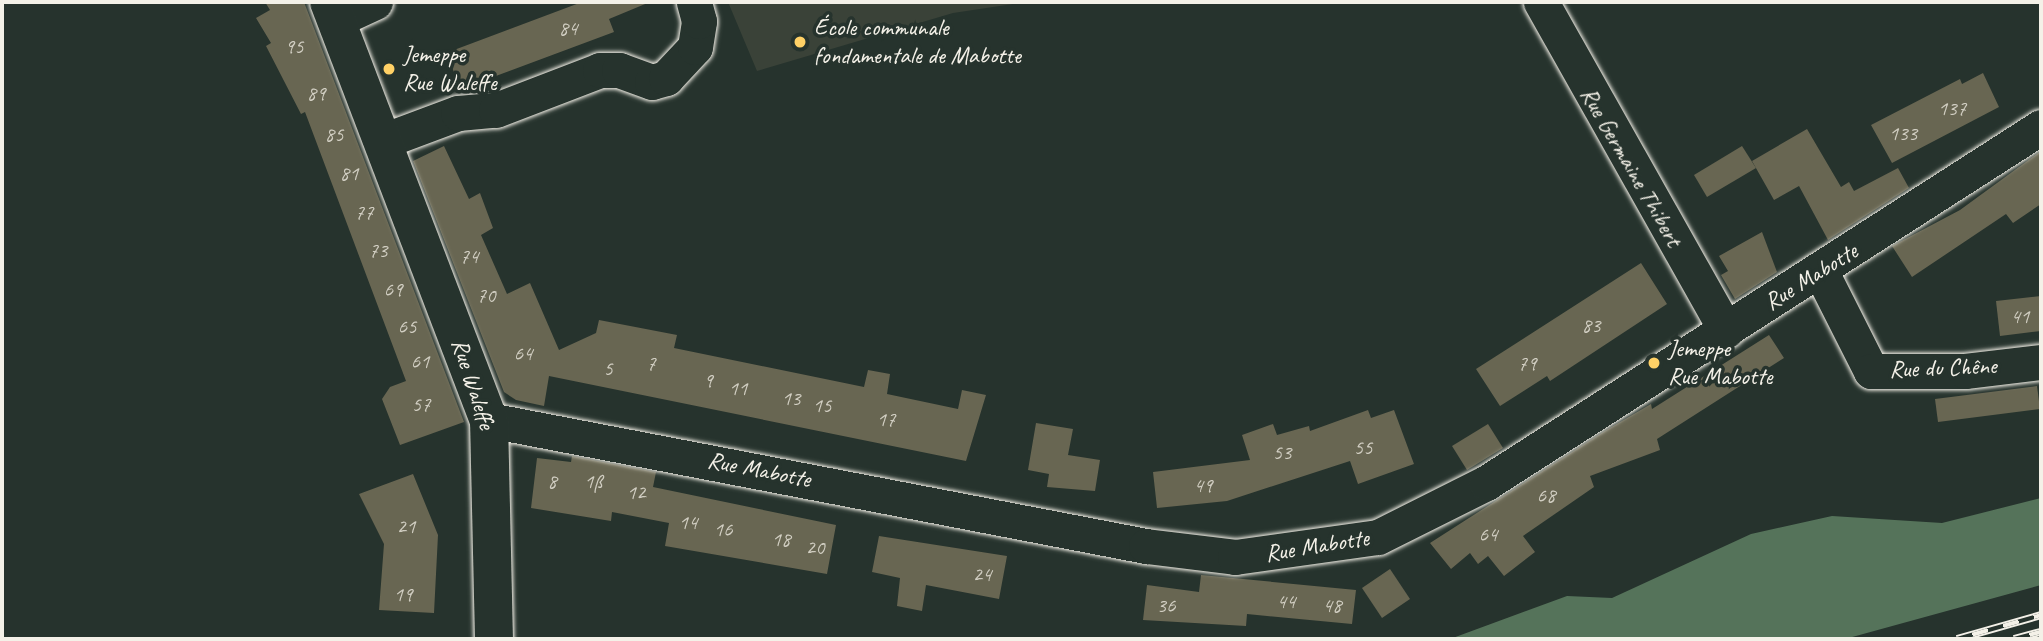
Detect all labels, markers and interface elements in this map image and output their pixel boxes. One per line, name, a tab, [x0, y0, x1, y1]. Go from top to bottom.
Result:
place label: École communale fondamentale de Mabotte	[814, 14, 1021, 70]
house number: 84	[559, 15, 577, 41]
house number: 95	[285, 33, 303, 59]
marker: École communale fondamentale de Mabotte	[792, 34, 808, 50]
place label: Jemeppe Rue Waleffe	[403, 41, 497, 97]
marker: Jemeppe Rue Waleffe	[381, 61, 397, 77]
house number: 89	[307, 80, 325, 106]
street label: Rue Germaine Thibert	[1574, 83, 1688, 251]
house number: 137	[1938, 95, 1966, 121]
house number: 133	[1889, 120, 1917, 146]
house number: 85	[325, 121, 343, 147]
house number: 81	[340, 160, 358, 186]
house number: 77	[355, 199, 373, 225]
house number: 73	[369, 237, 387, 263]
street label: Rue Mabotte	[1759, 237, 1863, 317]
house number: 74	[460, 243, 478, 269]
house number: 69	[384, 276, 402, 302]
house number: 70	[477, 282, 495, 308]
house number: 41	[2011, 303, 2029, 329]
house number: 83	[1582, 312, 1600, 338]
house number: 65	[398, 313, 416, 339]
street label: Rue Waleffe	[445, 335, 501, 433]
place label: Jemeppe Rue Mabotte	[1668, 335, 1773, 391]
house number: 64	[514, 340, 532, 366]
house number: 61	[411, 348, 429, 374]
house number: 7	[646, 350, 656, 376]
house number: 79	[1518, 350, 1536, 376]
street label: Rue du Chêne	[1889, 352, 1997, 384]
house number: 5	[603, 355, 613, 381]
marker: Jemeppe Rue Mabotte	[1646, 355, 1662, 371]
house number: 9	[703, 367, 713, 393]
house number: 11	[729, 375, 747, 401]
house number: 13	[782, 385, 800, 411]
house number: 57	[412, 391, 430, 417]
house number: 15	[813, 392, 831, 418]
house number: 17	[877, 406, 895, 432]
house number: 55	[1354, 434, 1372, 460]
house number: 53	[1273, 439, 1291, 465]
street label: Rue Mabotte	[705, 446, 813, 494]
house number: 8	[547, 468, 557, 494]
house number: 1ß	[584, 468, 602, 494]
house number: 49	[1194, 472, 1212, 498]
house number: 12	[627, 479, 645, 505]
house number: 68	[1537, 482, 1555, 508]
house number: 14	[679, 509, 697, 535]
house number: 21	[397, 513, 415, 539]
house number: 16	[714, 516, 732, 542]
house number: 64	[1479, 521, 1497, 547]
street label: Rue Mabotte	[1263, 524, 1371, 568]
house number: 18	[772, 526, 790, 552]
house number: 20	[806, 534, 824, 560]
house number: 24	[973, 561, 991, 587]
house number: 19	[394, 581, 412, 607]
house number: 44	[1277, 588, 1295, 614]
house number: 36	[1157, 592, 1175, 618]
house number: 48	[1323, 592, 1341, 618]

